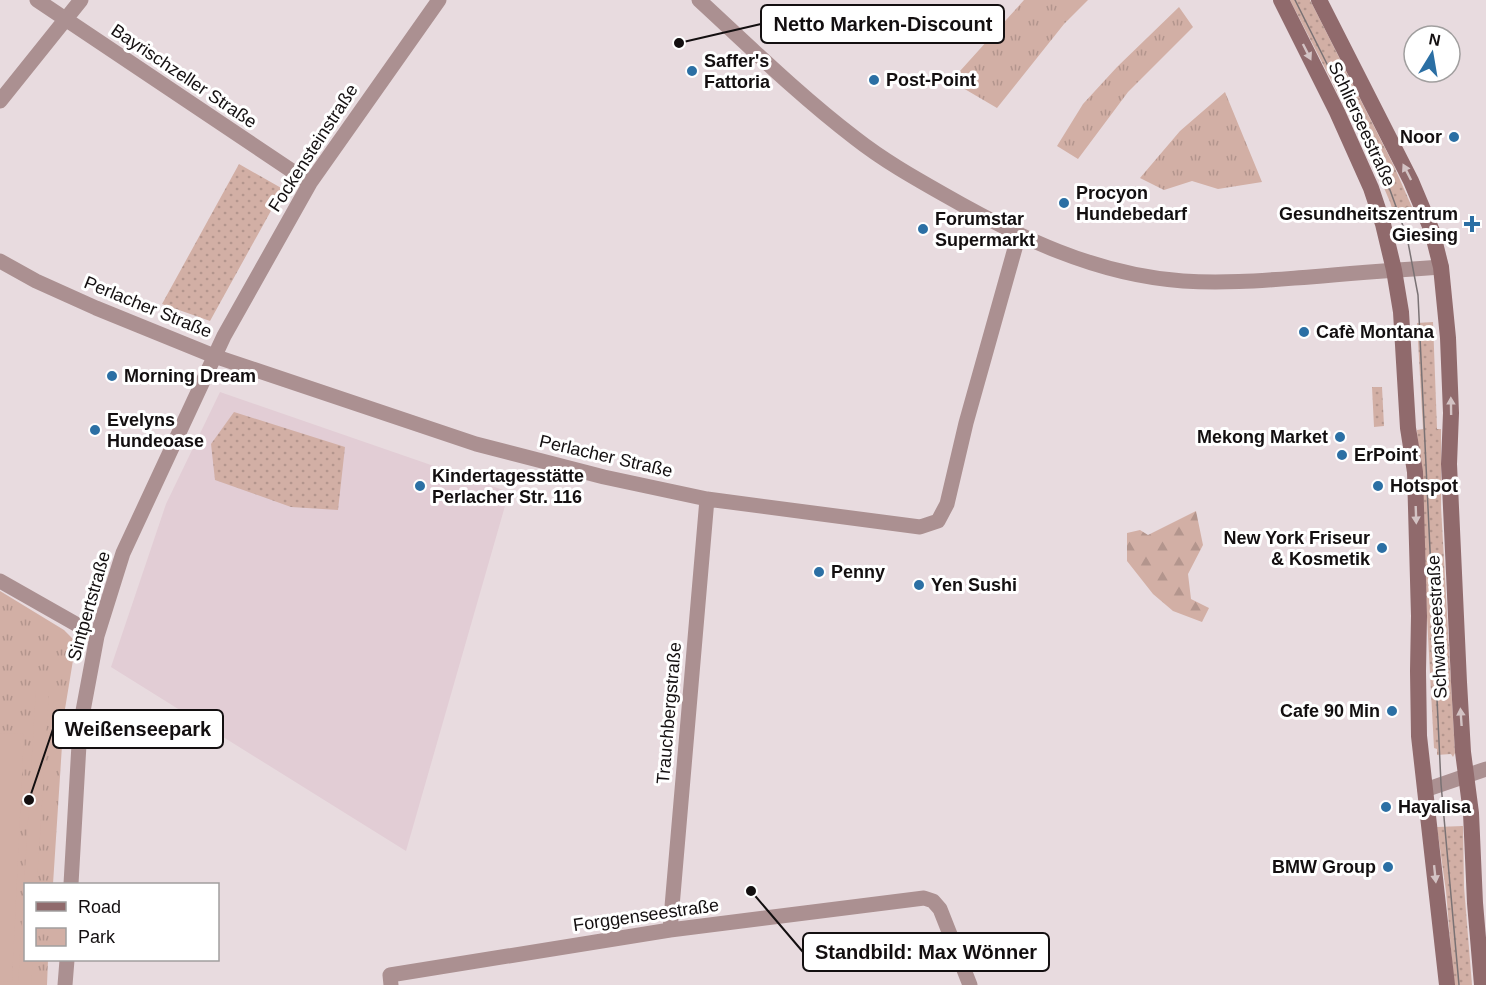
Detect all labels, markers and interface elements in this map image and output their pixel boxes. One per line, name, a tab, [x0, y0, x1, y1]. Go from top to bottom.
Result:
callout: Netto Marken-Discount	[761, 5, 1004, 43]
text: Netto Marken-Discount	[774, 13, 993, 35]
street label: Bayrischzeller Straße	[107, 20, 261, 132]
north arrow	[1402, 24, 1462, 84]
text: N	[1427, 30, 1442, 49]
one-way arrow	[1302, 44, 1312, 61]
place label: Saffer's Fattoria	[704, 51, 771, 92]
street label: Schlierseestraße	[1324, 59, 1400, 189]
marker: Saffer's Fattoria	[685, 64, 699, 78]
place label: Post-Point	[886, 70, 976, 90]
marker: Post-Point	[867, 73, 881, 87]
street label: Fockensteinstraße	[264, 80, 362, 216]
place label: Noor	[1400, 127, 1442, 147]
marker: Noor	[1447, 130, 1461, 144]
one-way arrow	[1402, 164, 1412, 181]
place label: Procyon Hundebedarf	[1076, 183, 1188, 224]
marker: Procyon Hundebedarf	[1057, 196, 1071, 210]
place label: Gesundheitszentrum Giesing	[1279, 204, 1458, 245]
place label: Forumstar Supermarkt	[935, 209, 1035, 250]
marker: Gesundheitszentrum Giesing	[1463, 215, 1481, 233]
marker: Forumstar Supermarkt	[916, 222, 930, 236]
street label: Perlacher Straße	[81, 272, 215, 342]
place label: Cafè Montana	[1316, 322, 1435, 342]
marker: Cafè Montana	[1297, 325, 1311, 339]
place label: Morning Dream	[124, 366, 256, 386]
marker: Morning Dream	[105, 369, 119, 383]
one-way arrow	[1446, 396, 1456, 415]
place label: Evelyns Hundeoase	[107, 410, 204, 451]
marker: Evelyns Hundeoase	[88, 423, 102, 437]
place label: Mekong Market	[1197, 427, 1328, 447]
marker: Mekong Market	[1333, 430, 1347, 444]
street label: Perlacher Straße	[537, 431, 675, 481]
place label: ErPoint	[1354, 445, 1418, 465]
marker: ErPoint	[1335, 448, 1349, 462]
place label: Kindertagesstätte Perlacher Str. 116	[432, 466, 584, 507]
place label: Hotspot	[1390, 476, 1458, 496]
marker: Kindertagesstätte Perlacher Str. 116	[413, 479, 427, 493]
marker: Hotspot	[1371, 479, 1385, 493]
one-way arrow	[1412, 506, 1421, 525]
place label: New York Friseur & Kosmetik	[1224, 528, 1371, 569]
marker: New York Friseur & Kosmetik	[1375, 541, 1389, 555]
street label: Sintpertstraße	[64, 549, 114, 663]
street label: Schwanseestraße	[1423, 555, 1451, 699]
place label: Penny	[831, 562, 885, 582]
marker: Penny	[812, 565, 826, 579]
place label: Yen Sushi	[931, 575, 1017, 595]
marker: Yen Sushi	[912, 578, 926, 592]
street label: Trauchbergstraße	[653, 641, 685, 785]
place label: Cafe 90 Min	[1280, 701, 1380, 721]
marker: Cafe 90 Min	[1385, 704, 1399, 718]
one-way arrow	[1456, 707, 1466, 726]
callout: Weißenseepark	[53, 710, 223, 748]
text: Weißenseepark	[65, 718, 212, 740]
place label: Hayalisa	[1398, 797, 1472, 817]
marker: Hayalisa	[1379, 800, 1393, 814]
place label: BMW Group	[1272, 857, 1376, 877]
marker: BMW Group	[1381, 860, 1395, 874]
one-way arrow	[1430, 865, 1440, 884]
legend	[24, 883, 219, 961]
street label: Forggenseestraße	[572, 895, 720, 935]
text: Road	[78, 897, 121, 917]
text: Park	[78, 927, 116, 947]
callout: Standbild: Max Wönner	[803, 933, 1049, 971]
text: Standbild: Max Wönner	[815, 941, 1037, 963]

